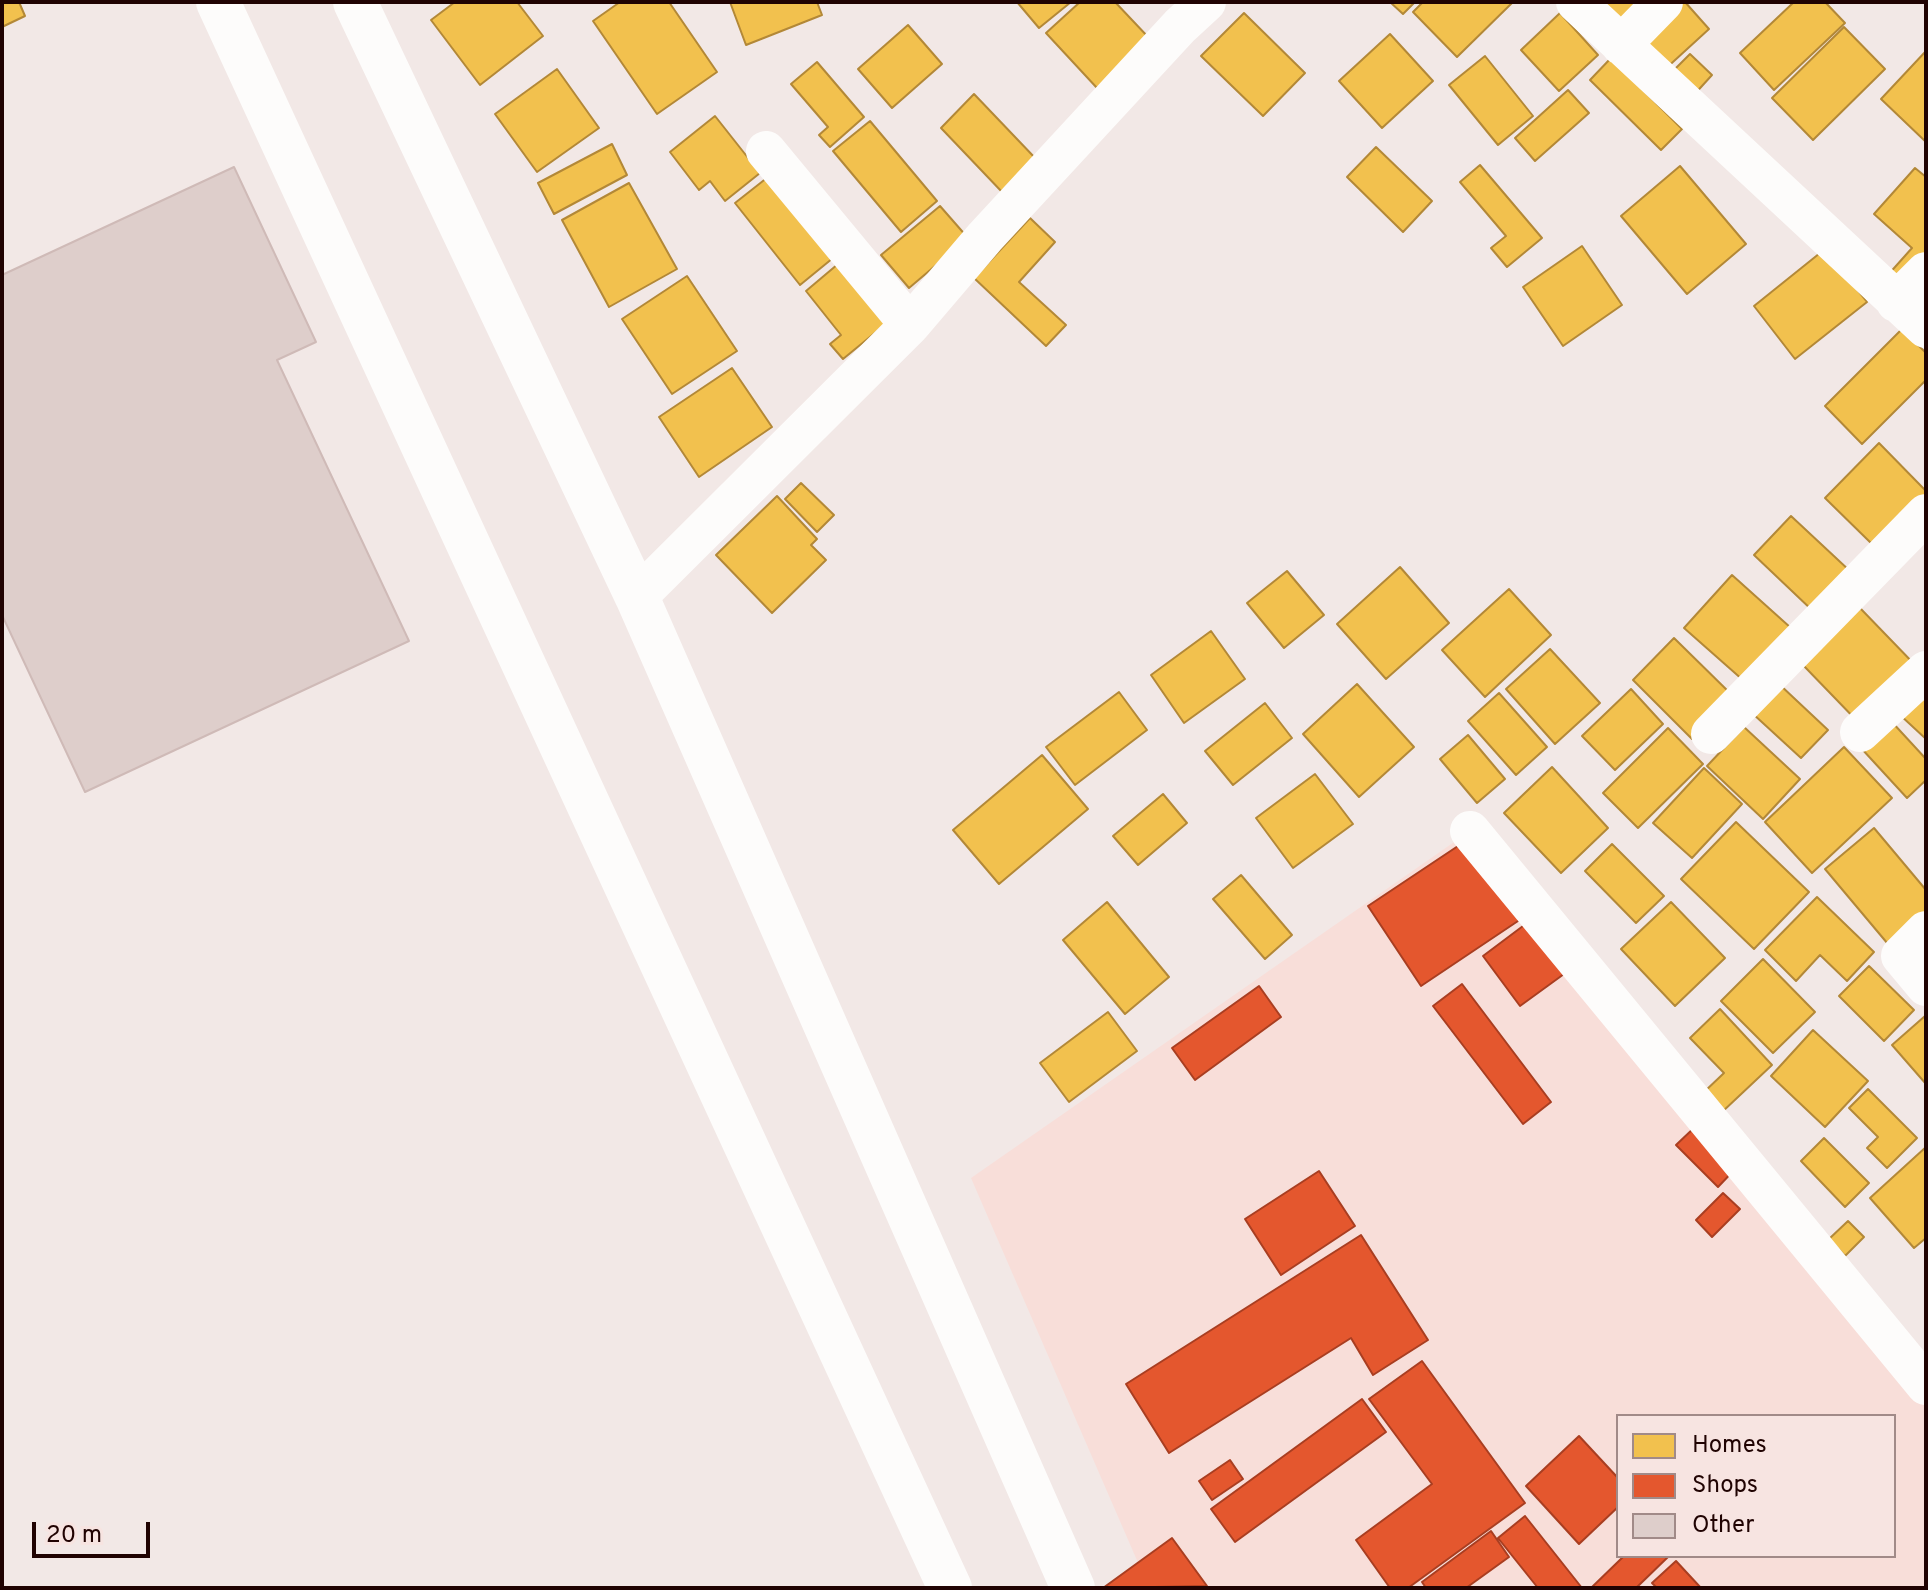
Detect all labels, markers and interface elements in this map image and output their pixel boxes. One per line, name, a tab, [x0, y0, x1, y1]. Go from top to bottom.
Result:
legend	[1616, 1414, 1896, 1558]
text: Homes	[1692, 1431, 1767, 1461]
text: Shops	[1692, 1471, 1758, 1501]
scale bar	[36, 1506, 154, 1556]
text: Other	[1692, 1511, 1754, 1541]
text: 20 m	[46, 1521, 102, 1551]

